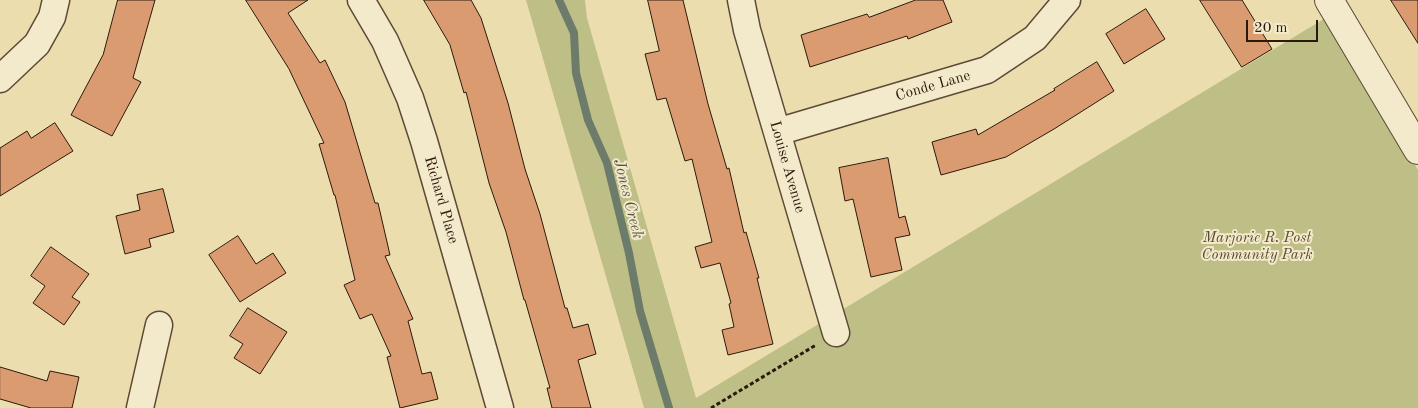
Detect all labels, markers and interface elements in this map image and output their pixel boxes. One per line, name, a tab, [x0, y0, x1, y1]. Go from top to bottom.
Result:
scale bar	[1248, 10, 1320, 42]
text: 20 m	[1254, 21, 1288, 36]
street label: Conde Lane	[894, 67, 972, 105]
street label: Louise Avenue	[765, 119, 809, 215]
street label: Richard Place	[420, 154, 462, 246]
water label: Jones Creek	[609, 157, 647, 241]
park label: Marjorie R. Post Community Park	[1202, 229, 1312, 264]

